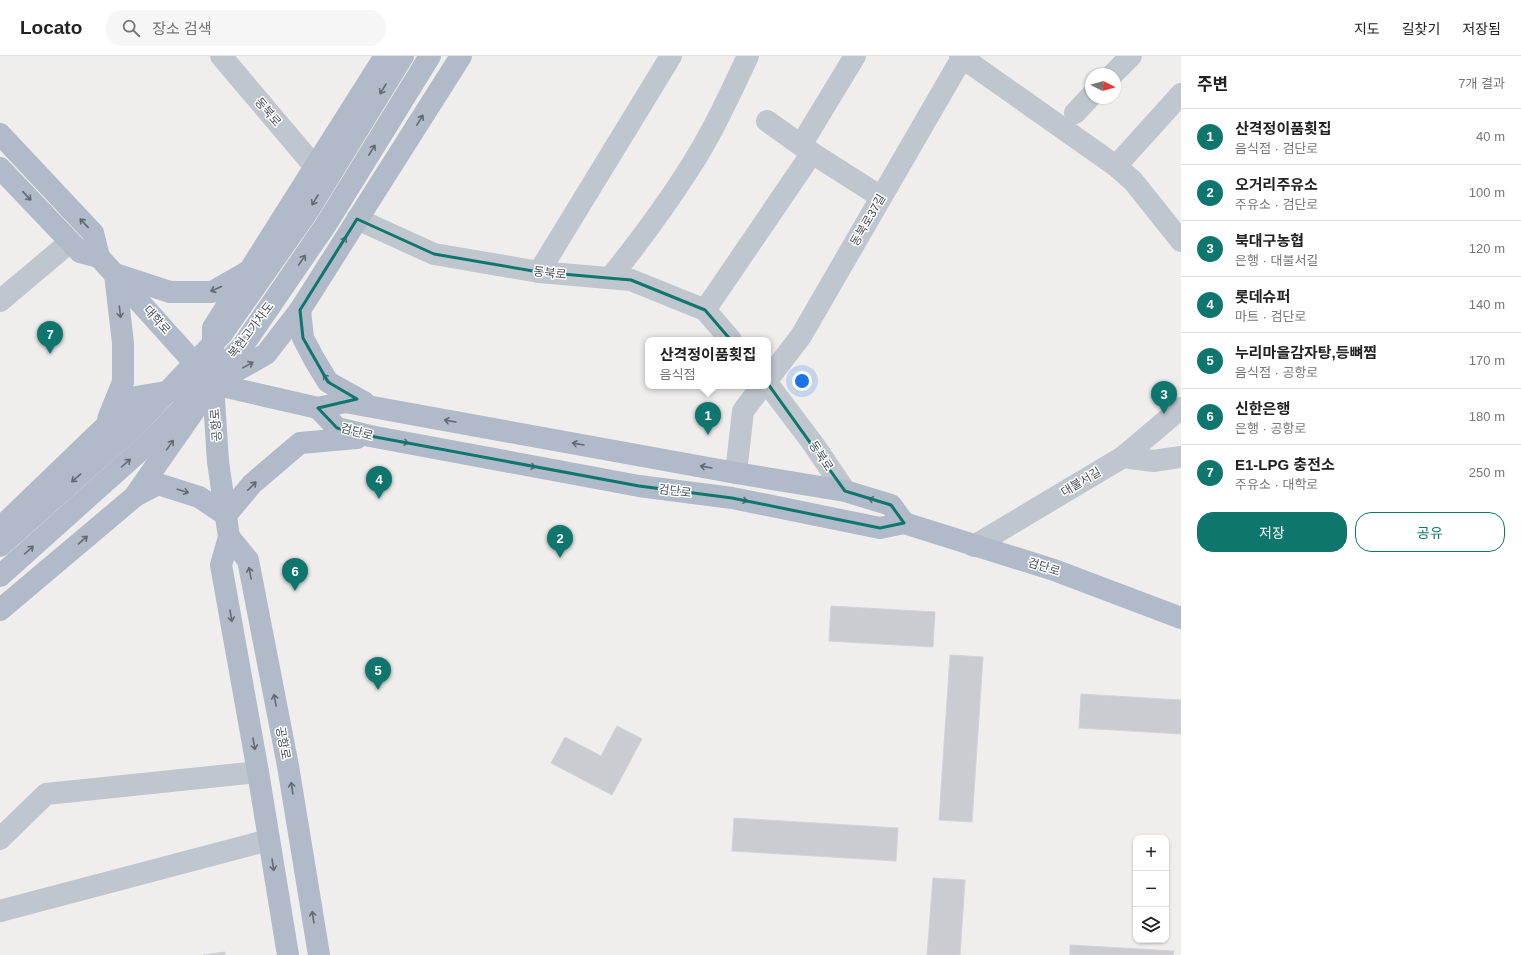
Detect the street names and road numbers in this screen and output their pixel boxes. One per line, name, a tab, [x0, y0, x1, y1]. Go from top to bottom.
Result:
street label: 동북로	[252, 95, 284, 129]
street label: 동북로37길	[848, 192, 888, 248]
street label: 동북로	[533, 264, 567, 282]
street label: 복현고가차도	[225, 299, 277, 361]
street label: 대학로	[141, 303, 173, 337]
street label: 공항로	[208, 408, 224, 442]
street label: 검단로	[339, 421, 375, 443]
street label: 동북로	[806, 438, 836, 474]
street label: 대불서길	[1058, 465, 1104, 499]
street label: 검단로	[658, 482, 692, 500]
street label: 검단로	[1026, 555, 1062, 579]
street label: 공항로	[273, 725, 293, 761]

